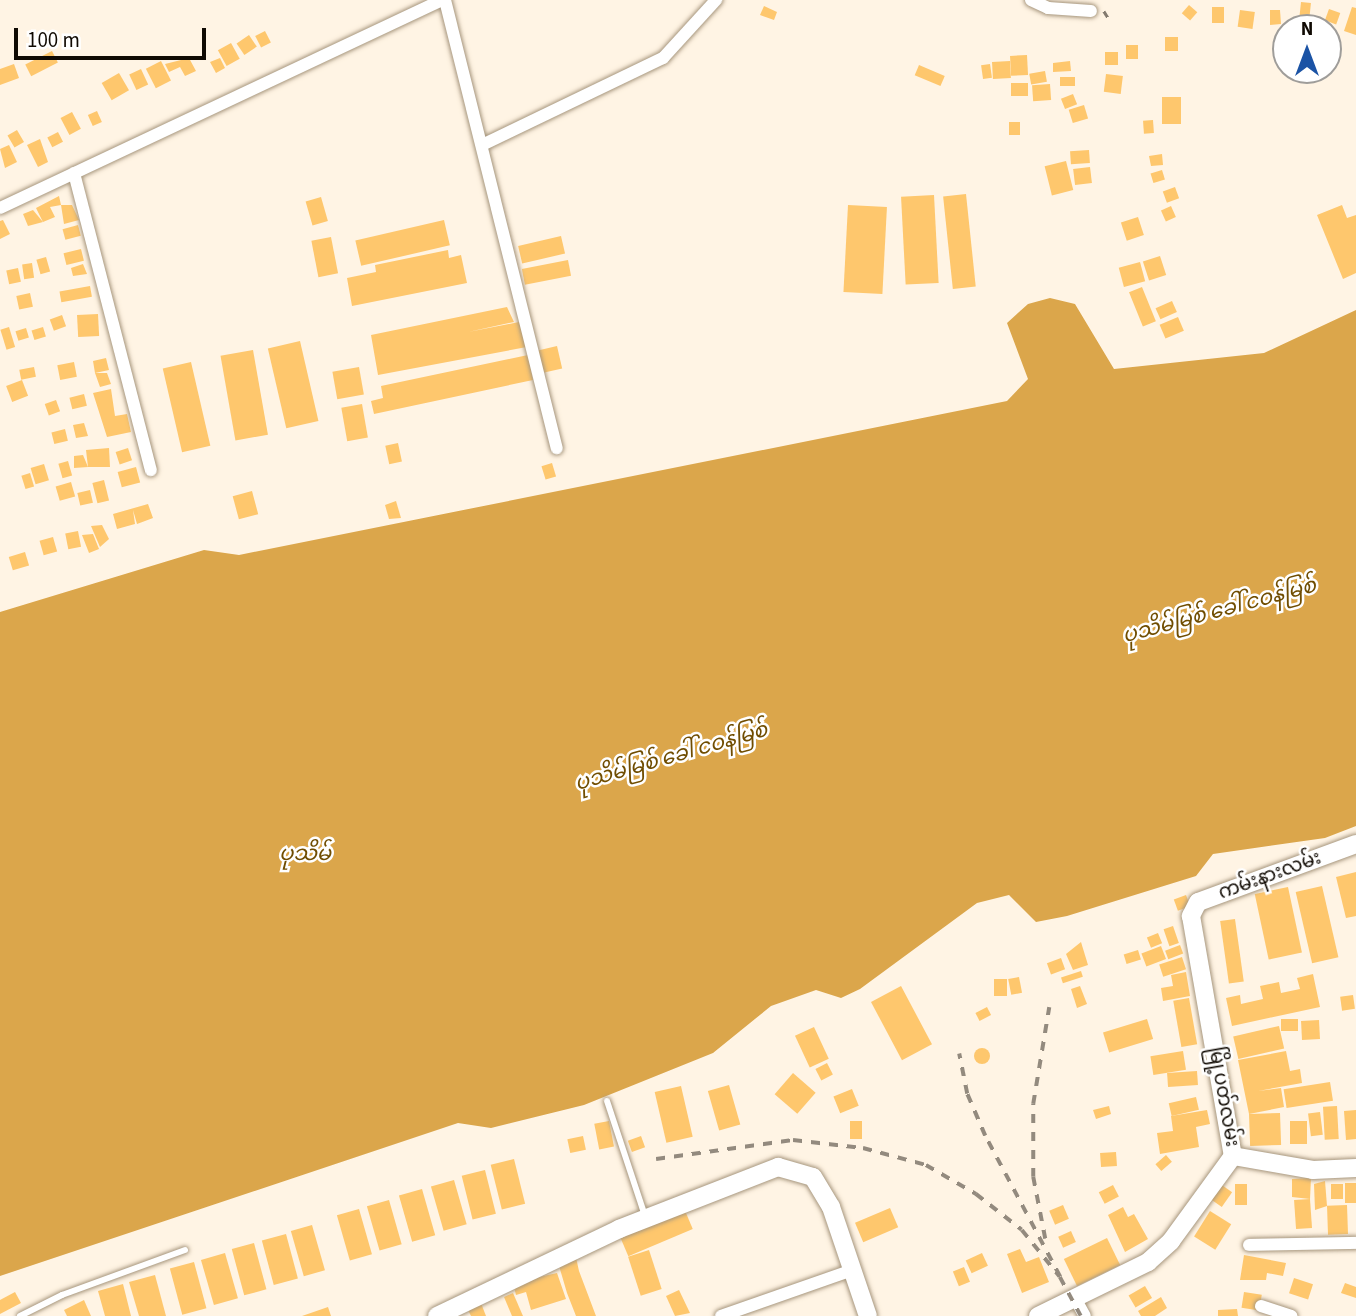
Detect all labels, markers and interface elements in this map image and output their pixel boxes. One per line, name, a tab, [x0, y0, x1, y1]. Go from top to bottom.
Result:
scale bar	[18, 14, 210, 58]
north arrow	[1272, 14, 1342, 84]
text: N	[1301, 16, 1313, 43]
text: 100 m	[27, 25, 80, 55]
water label: ပုသိမ်မြစ် ခေါ် ငဝန်မြစ်	[1119, 572, 1319, 648]
water label: ပုသိမ်မြစ် ခေါ် ငဝန်မြစ်	[572, 716, 770, 796]
water label: ပုသိမ်	[279, 840, 331, 866]
street label: ကမ်းနားလမ်း	[1216, 847, 1324, 905]
street label: မြို့ပတ်လမ်း	[1203, 1045, 1243, 1149]

